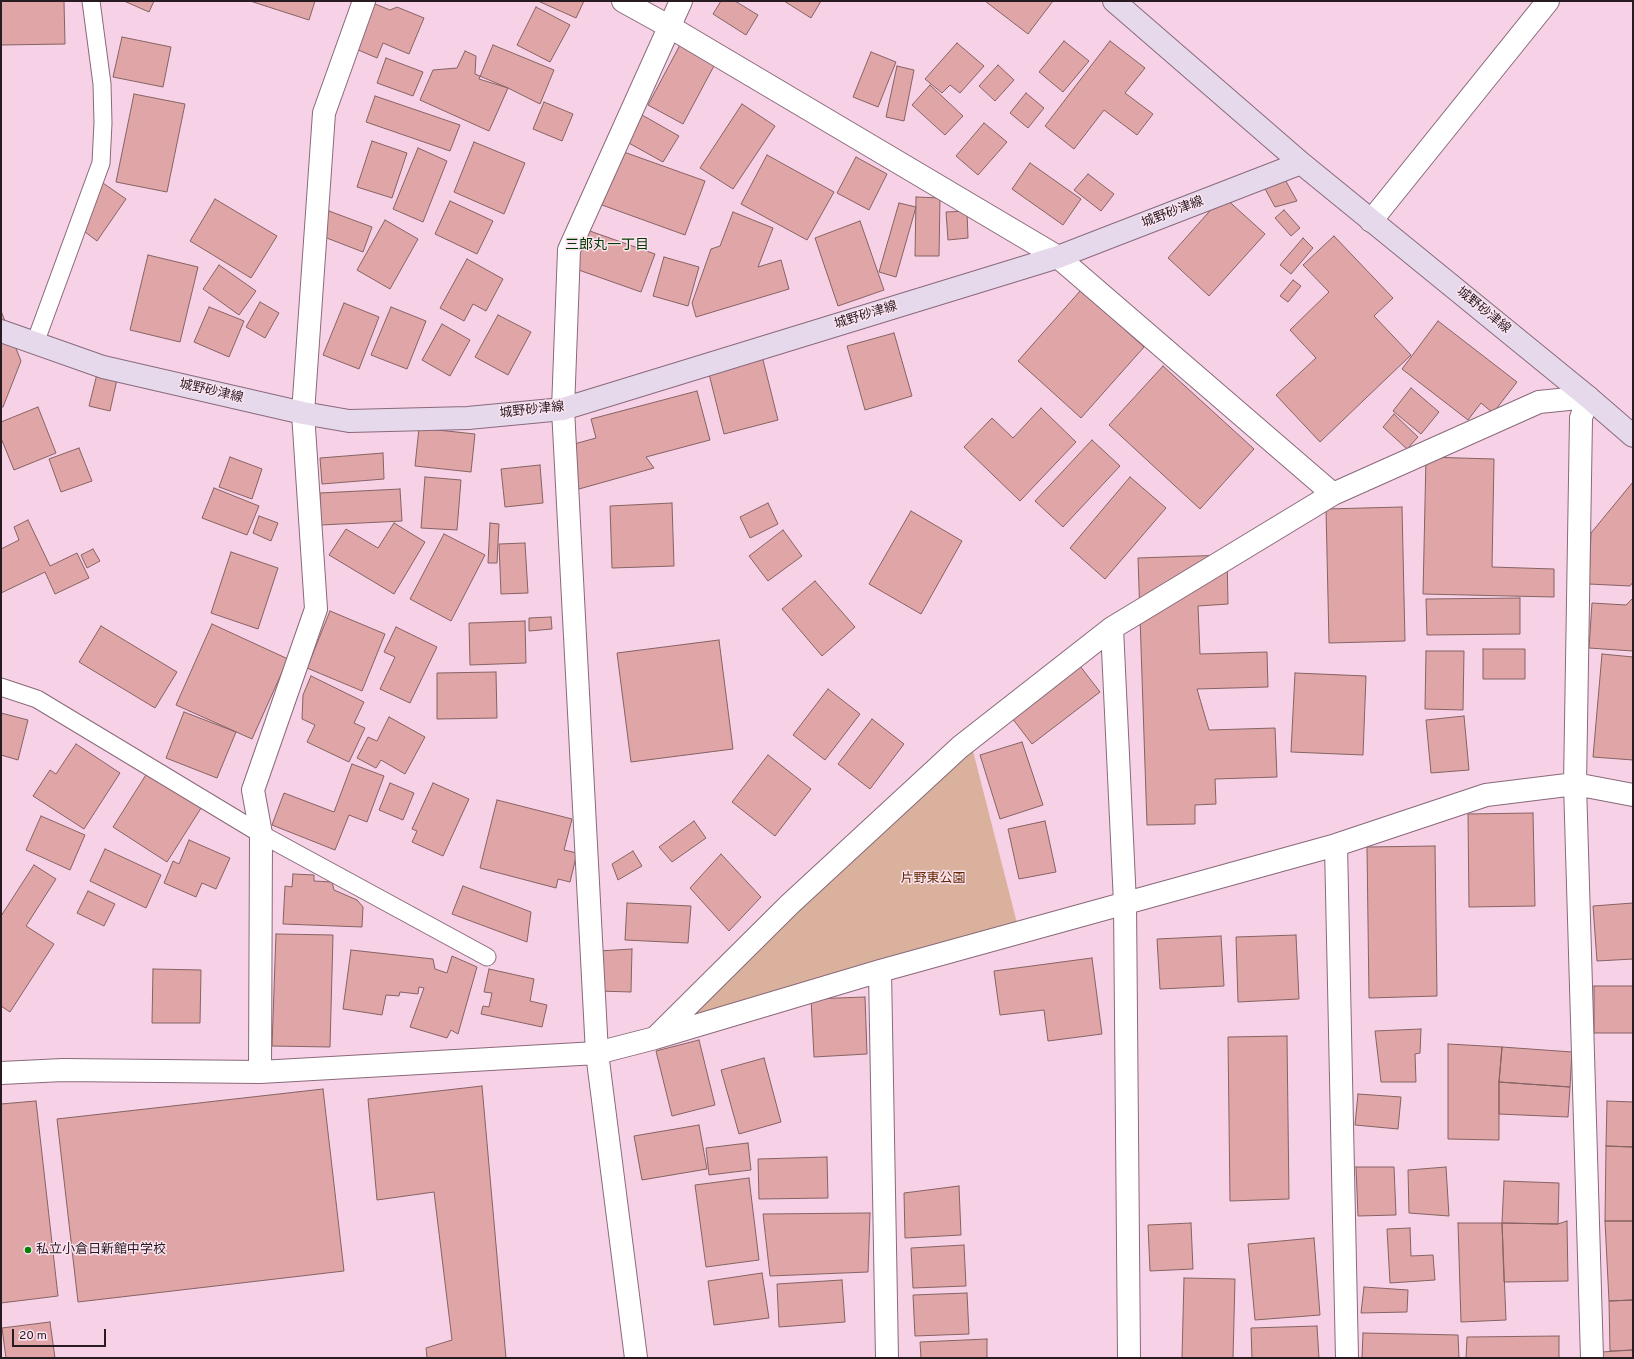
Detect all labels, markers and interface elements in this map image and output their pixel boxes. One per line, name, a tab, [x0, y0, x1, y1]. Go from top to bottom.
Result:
street label: 城野砂津線	[1140, 194, 1206, 232]
district label: 三郎丸一丁目	[565, 238, 649, 254]
street label: 城野砂津線	[1453, 284, 1513, 338]
street label: 城野砂津線	[833, 299, 899, 333]
street label: 城野砂津線	[178, 377, 244, 407]
street label: 城野砂津線	[499, 400, 565, 422]
park label: 片野東公園	[901, 871, 965, 887]
place label: 私立小倉日新館中学校	[36, 1242, 166, 1258]
marker: 私立小倉日新館中学校	[23, 1245, 33, 1255]
scale bar	[14, 1321, 108, 1347]
text: 20 m	[19, 1328, 47, 1344]

